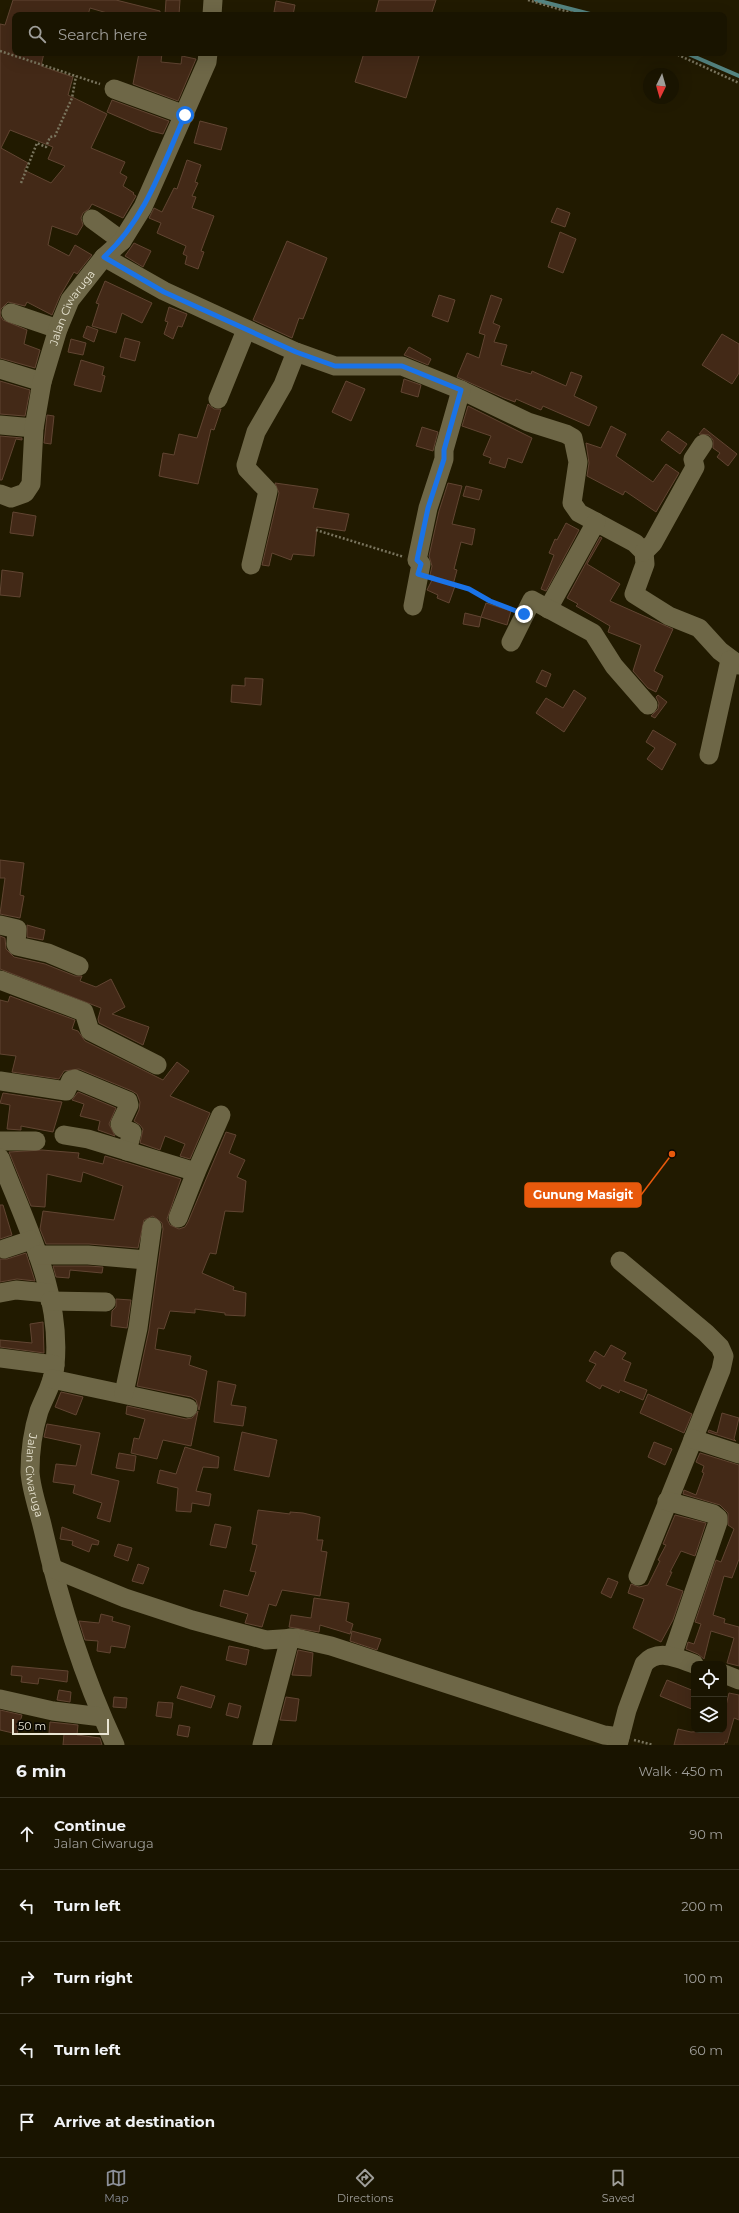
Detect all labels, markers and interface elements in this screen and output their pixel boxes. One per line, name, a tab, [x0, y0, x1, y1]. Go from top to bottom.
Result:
search box	[12, 12, 727, 56]
icon: search	[26, 23, 48, 45]
text: Search here	[58, 25, 147, 44]
north arrow	[643, 68, 679, 104]
route start	[176, 106, 194, 124]
street label: Jalan Ciwaruga	[46, 267, 98, 348]
route end	[515, 605, 533, 623]
callout: Gunung Masigit	[525, 1183, 641, 1207]
text: Gunung Masigit	[533, 1187, 634, 1202]
street label: Jalan Ciwaruga	[23, 1432, 47, 1519]
map controls	[691, 1661, 727, 1733]
button: locate	[691, 1661, 727, 1697]
button: layers	[691, 1697, 727, 1733]
scale bar	[12, 1717, 109, 1736]
text: 50 m	[18, 1719, 46, 1733]
text: 6 min	[16, 1761, 66, 1781]
text: Walk · 450 m	[639, 1763, 723, 1779]
text: Continue	[54, 1816, 126, 1835]
icon: ahead	[16, 1823, 38, 1845]
text: 90 m	[689, 1826, 723, 1842]
text: Jalan Ciwaruga	[54, 1835, 154, 1851]
icon: left	[16, 1895, 38, 1917]
text: Turn left	[54, 1896, 121, 1915]
text: 200 m	[681, 1898, 723, 1914]
icon: right	[16, 1967, 38, 1989]
text: Turn right	[54, 1968, 133, 1987]
text: 100 m	[684, 1970, 723, 1986]
icon: left	[16, 2039, 38, 2061]
text: Turn left	[54, 2040, 121, 2059]
text: 60 m	[689, 2042, 723, 2058]
icon: arrive	[16, 2111, 38, 2133]
text: Arrive at destination	[54, 2112, 215, 2131]
tab: Map	[104, 2167, 129, 2205]
tab: Directions	[337, 2167, 393, 2205]
tab: Saved	[602, 2167, 635, 2205]

